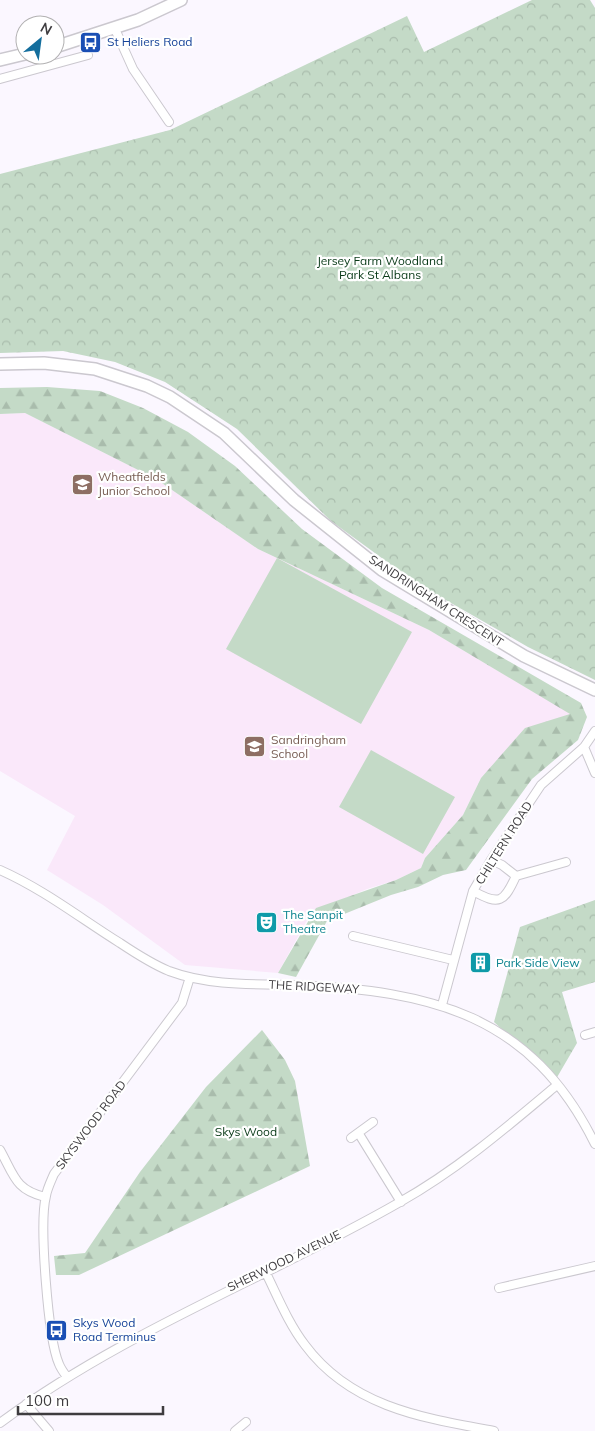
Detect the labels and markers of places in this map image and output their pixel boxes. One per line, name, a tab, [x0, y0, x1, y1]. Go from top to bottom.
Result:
bus stop icon: St Heliers Road	[79, 30, 103, 54]
place label: St Heliers Road	[107, 34, 193, 49]
place label: Wheatfields Junior School	[98, 469, 170, 498]
school or university icon: Wheatfields Junior School	[70, 472, 94, 496]
place label: Sandringham School	[271, 732, 346, 761]
school or university icon: Sandringham School	[243, 735, 267, 759]
place label: The Sanpit Theatre	[283, 907, 343, 936]
theatre icon: The Sanpit Theatre	[255, 910, 279, 934]
building icon: Park Side View	[468, 951, 492, 975]
place label: Park Side View	[496, 955, 580, 970]
place label: Skys Wood Road Terminus	[73, 1315, 156, 1344]
bus stop icon: Skys Wood Road Terminus	[45, 1318, 69, 1342]

